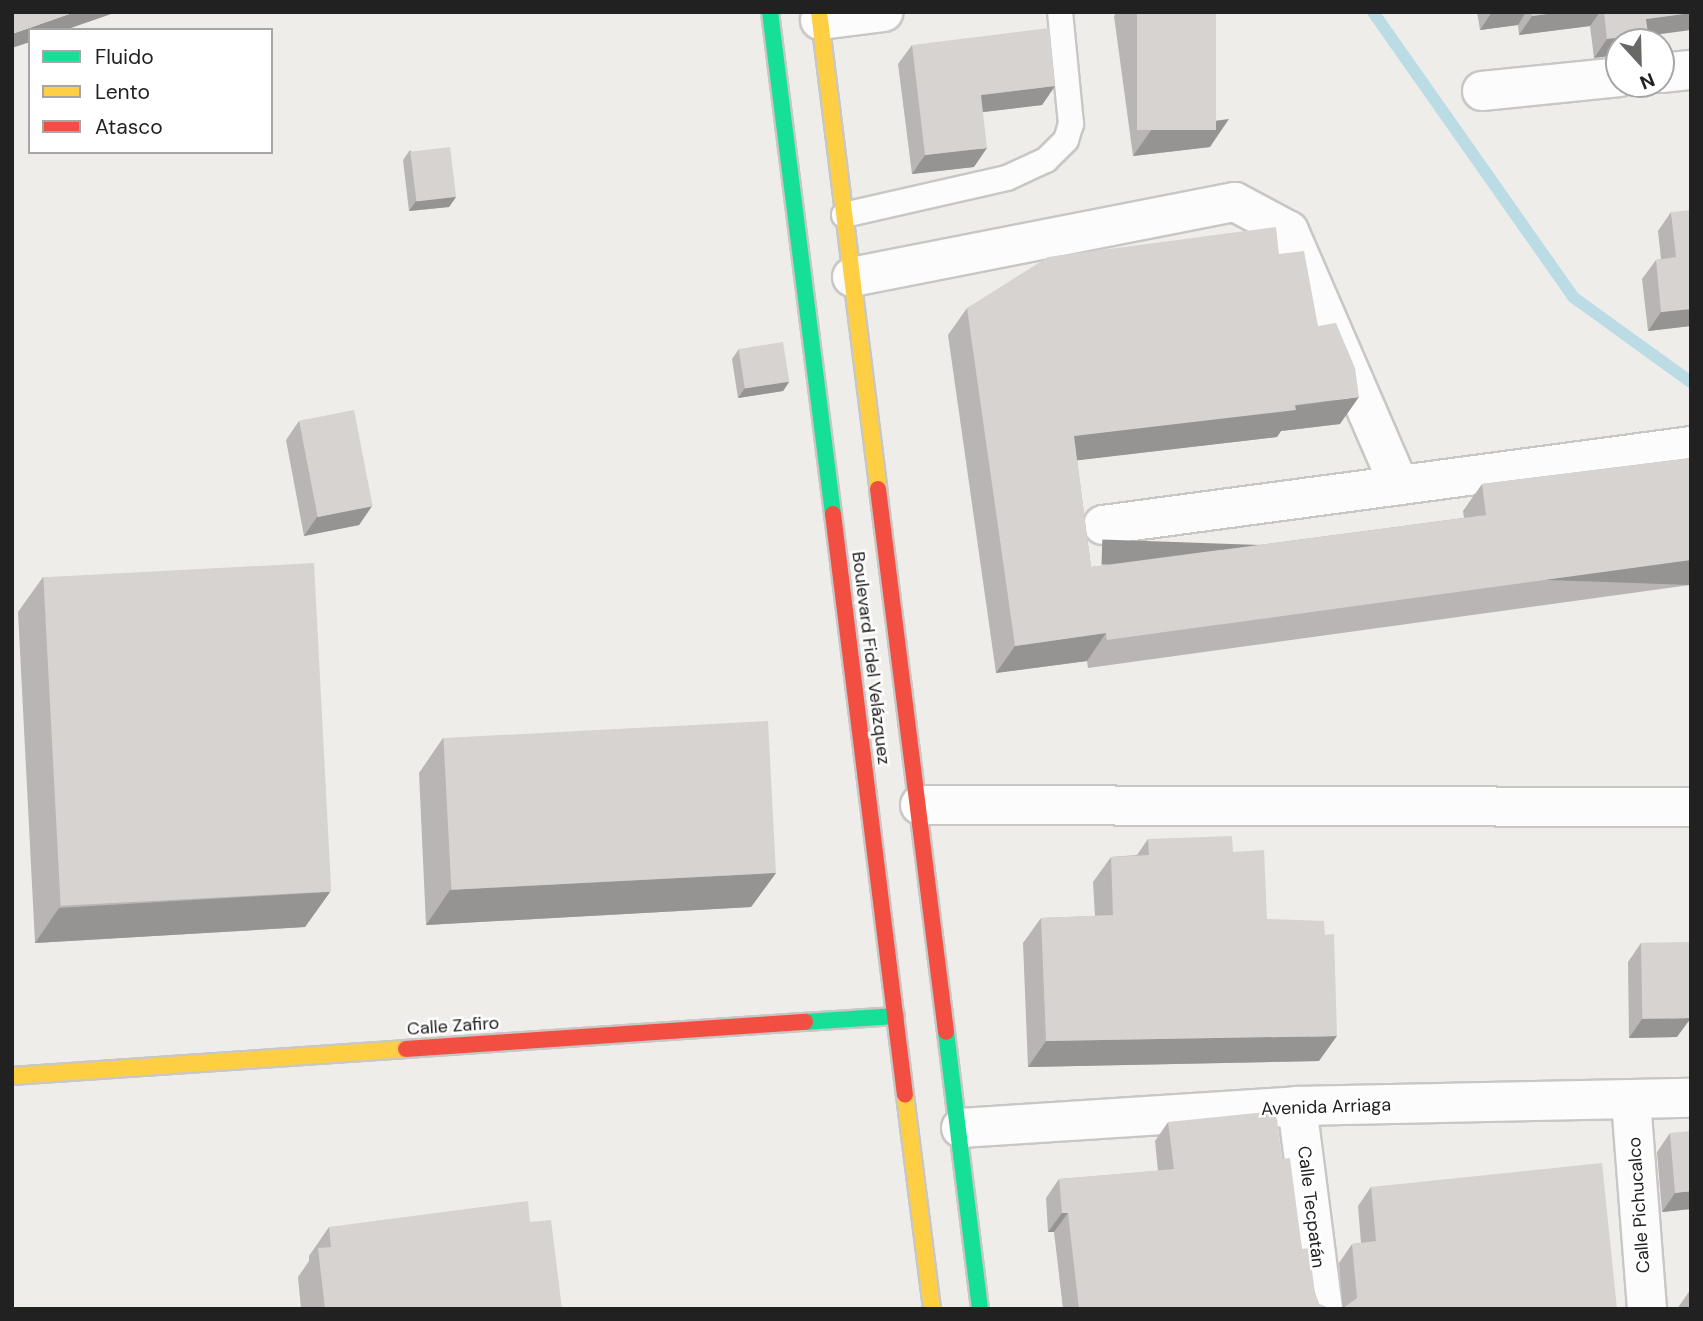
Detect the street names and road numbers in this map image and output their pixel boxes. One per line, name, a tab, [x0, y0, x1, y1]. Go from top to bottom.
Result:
street label: Boulevard Fidel Velázquez	[847, 550, 895, 766]
street label: Calle Zafiro	[406, 1012, 500, 1040]
street label: Avenida Arriaga	[1261, 1094, 1391, 1120]
street label: Calle Pichucalco	[1623, 1136, 1655, 1274]
street label: Calle Tecpatán	[1293, 1145, 1329, 1269]

